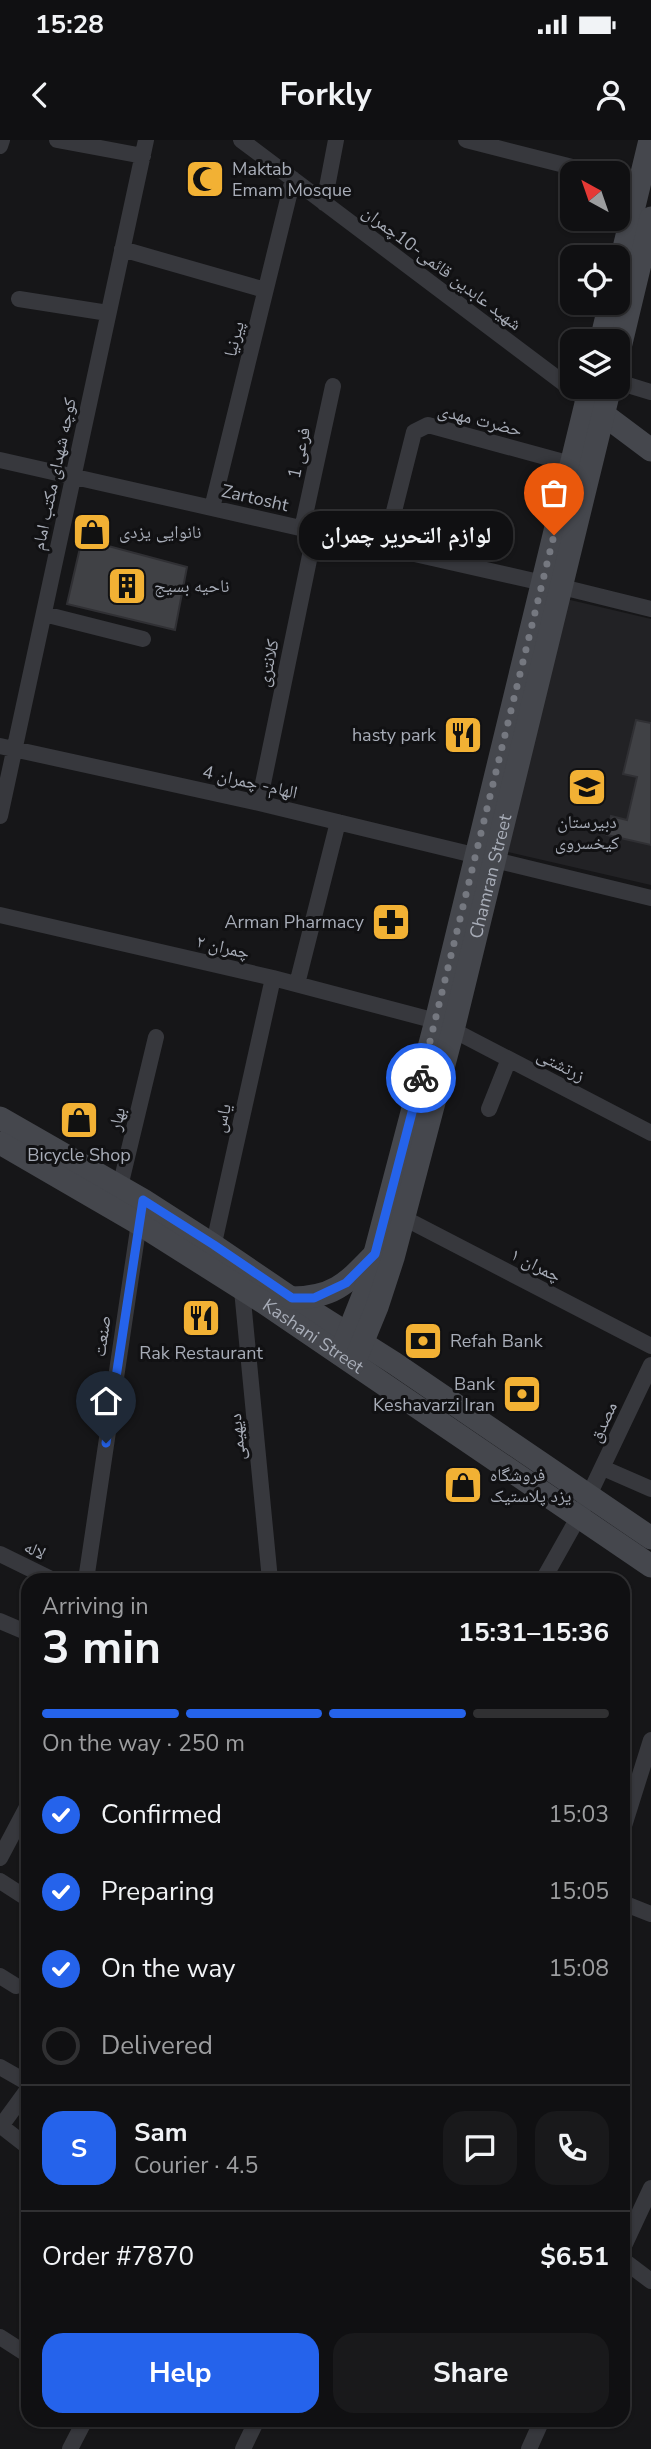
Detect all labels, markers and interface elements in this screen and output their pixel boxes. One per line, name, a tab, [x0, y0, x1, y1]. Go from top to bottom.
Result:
text: 15:28	[35, 7, 104, 42]
text: Forkly	[279, 73, 372, 116]
icon: back	[21, 76, 59, 114]
icon: person	[592, 76, 630, 114]
place label: Maktab Emam Mosque	[232, 157, 352, 202]
mosque icon: Maktab Emam Mosque	[184, 158, 226, 200]
north arrow	[560, 161, 630, 231]
map controls	[560, 161, 630, 399]
street label: شهید عابدین قائمی-10چمران	[357, 200, 527, 336]
button: locate	[560, 245, 630, 315]
street label: پیرنیا	[218, 319, 250, 359]
button: layers	[560, 329, 630, 399]
street label: کوچه شهدای مکتب امام	[26, 395, 82, 553]
street label: حضرت مهدی	[435, 398, 525, 442]
street label: فرعی 1	[282, 425, 316, 481]
pin	[524, 463, 584, 535]
icon: bag	[535, 474, 573, 512]
street label: Zartosht	[219, 479, 292, 518]
callout: لوازم التحریر چمران	[298, 510, 512, 560]
shop icon: نانوایی یزدی	[71, 511, 113, 553]
place label: نانوایی یزدی	[119, 520, 201, 544]
text: لوازم التحریر چمران	[321, 520, 491, 551]
building icon: ناحیه بسیج	[106, 565, 148, 607]
place label: ناحیه بسیج	[154, 574, 230, 598]
street label: کلانتری	[251, 636, 285, 689]
restaurant icon: hasty park	[442, 714, 484, 756]
place label: hasty park	[352, 723, 437, 747]
street label: الهام- چمران 4	[200, 759, 300, 805]
school or university icon: دبیرستان کیخسروی	[566, 766, 608, 808]
place label: دبیرستان کیخسروی	[555, 810, 620, 855]
street label: Chamran Street	[464, 811, 517, 941]
pharmacy icon: Arman Pharmacy	[370, 901, 412, 943]
place label: Arman Pharmacy	[224, 910, 365, 934]
street label: چمران ۲	[194, 929, 252, 965]
courier	[386, 1043, 456, 1113]
street label: زرتشتی	[533, 1043, 589, 1087]
icon: bike	[402, 1059, 440, 1097]
shop icon: Bicycle Shop	[58, 1099, 100, 1141]
street label: یاس	[207, 1101, 237, 1135]
street label: بهار	[102, 1105, 131, 1134]
place label: Bicycle Shop	[27, 1143, 131, 1167]
street label: چمران ۱	[507, 1242, 565, 1288]
street label: Kashani Street	[258, 1293, 369, 1379]
restaurant icon: Rak Restaurant	[180, 1297, 222, 1339]
street label: صنعت	[87, 1314, 117, 1358]
bank icon: Refah Bank	[402, 1320, 444, 1362]
place label: Refah Bank	[450, 1329, 544, 1353]
place label: Rak Restaurant	[139, 1341, 263, 1365]
pin	[76, 1371, 136, 1443]
place label: Bank Keshavarzi Iran	[373, 1372, 496, 1417]
bank icon: Bank Keshavarzi Iran	[501, 1373, 543, 1415]
icon: home	[87, 1382, 125, 1420]
street label: مصدق	[583, 1398, 623, 1446]
street label: دیهیمی	[223, 1413, 251, 1461]
place label: فروشگاه یزد پلاستیک	[490, 1463, 571, 1508]
shop icon: فروشگاه یزد پلاستیک	[442, 1464, 484, 1506]
street label: لاله	[20, 1535, 50, 1565]
text: Arriving in	[42, 1591, 149, 1622]
text: 15:31–15:36	[458, 1615, 609, 1650]
text: 3 min	[42, 1616, 161, 1679]
text: On the way · 250 m	[42, 1728, 245, 1759]
icon: check	[42, 1796, 80, 1834]
text: Confirmed	[101, 1797, 222, 1832]
text: 15:03	[549, 1799, 609, 1830]
icon: check	[42, 1873, 80, 1911]
text: Preparing	[101, 1874, 214, 1909]
text: 15:05	[549, 1876, 609, 1907]
icon: check	[42, 1950, 80, 1988]
text: On the way	[101, 1951, 235, 1986]
text: 15:08	[549, 1953, 609, 1984]
text: Delivered	[101, 2028, 213, 2063]
button: chat	[443, 2111, 517, 2185]
button: phone	[535, 2111, 609, 2185]
text: Sam	[134, 2115, 187, 2150]
text: S	[71, 2131, 87, 2166]
text: Courier · 4.5	[134, 2150, 258, 2181]
text: Order #7870	[42, 2239, 194, 2274]
text: $6.51	[540, 2239, 609, 2274]
button: Help	[42, 2333, 319, 2413]
button: Share	[333, 2333, 609, 2413]

